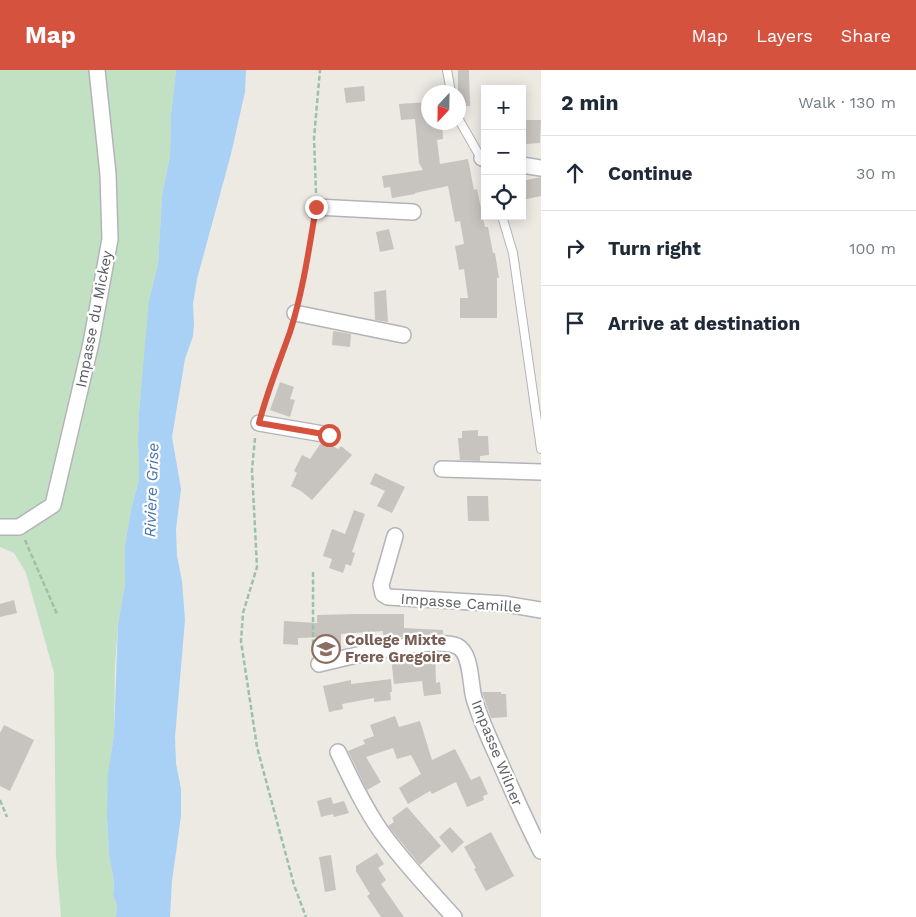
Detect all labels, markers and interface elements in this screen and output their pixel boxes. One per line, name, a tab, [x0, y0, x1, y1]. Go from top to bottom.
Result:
text: Map	[25, 21, 76, 49]
text: Map	[691, 25, 728, 46]
text: Layers	[756, 25, 813, 46]
text: Share	[841, 25, 891, 46]
north arrow	[421, 85, 466, 130]
map controls	[481, 85, 526, 220]
button: +	[481, 85, 526, 130]
text: 2 min	[561, 90, 618, 115]
text: Walk · 130 m	[798, 93, 896, 112]
button: −	[481, 130, 526, 175]
icon: ahead	[561, 159, 589, 187]
text: Continue	[608, 162, 692, 185]
text: 30 m	[856, 164, 896, 183]
button: locate	[481, 175, 526, 220]
route end	[305, 196, 328, 219]
icon: right	[561, 234, 589, 262]
text: Turn right	[608, 237, 701, 260]
text: 100 m	[849, 239, 896, 258]
street label: Impasse du Mickey	[72, 249, 116, 389]
icon: arrive	[561, 309, 589, 337]
text: Arrive at destination	[608, 312, 800, 335]
route start	[318, 424, 341, 447]
water label: Rivière Grise	[140, 442, 163, 538]
street label: Impasse Camille	[400, 590, 522, 616]
place label: College Mixte Frere Gregoire	[345, 631, 451, 666]
school or university icon: College Mixte Frere Gregoire	[311, 634, 341, 664]
street label: Impasse Wilner	[468, 697, 526, 809]

